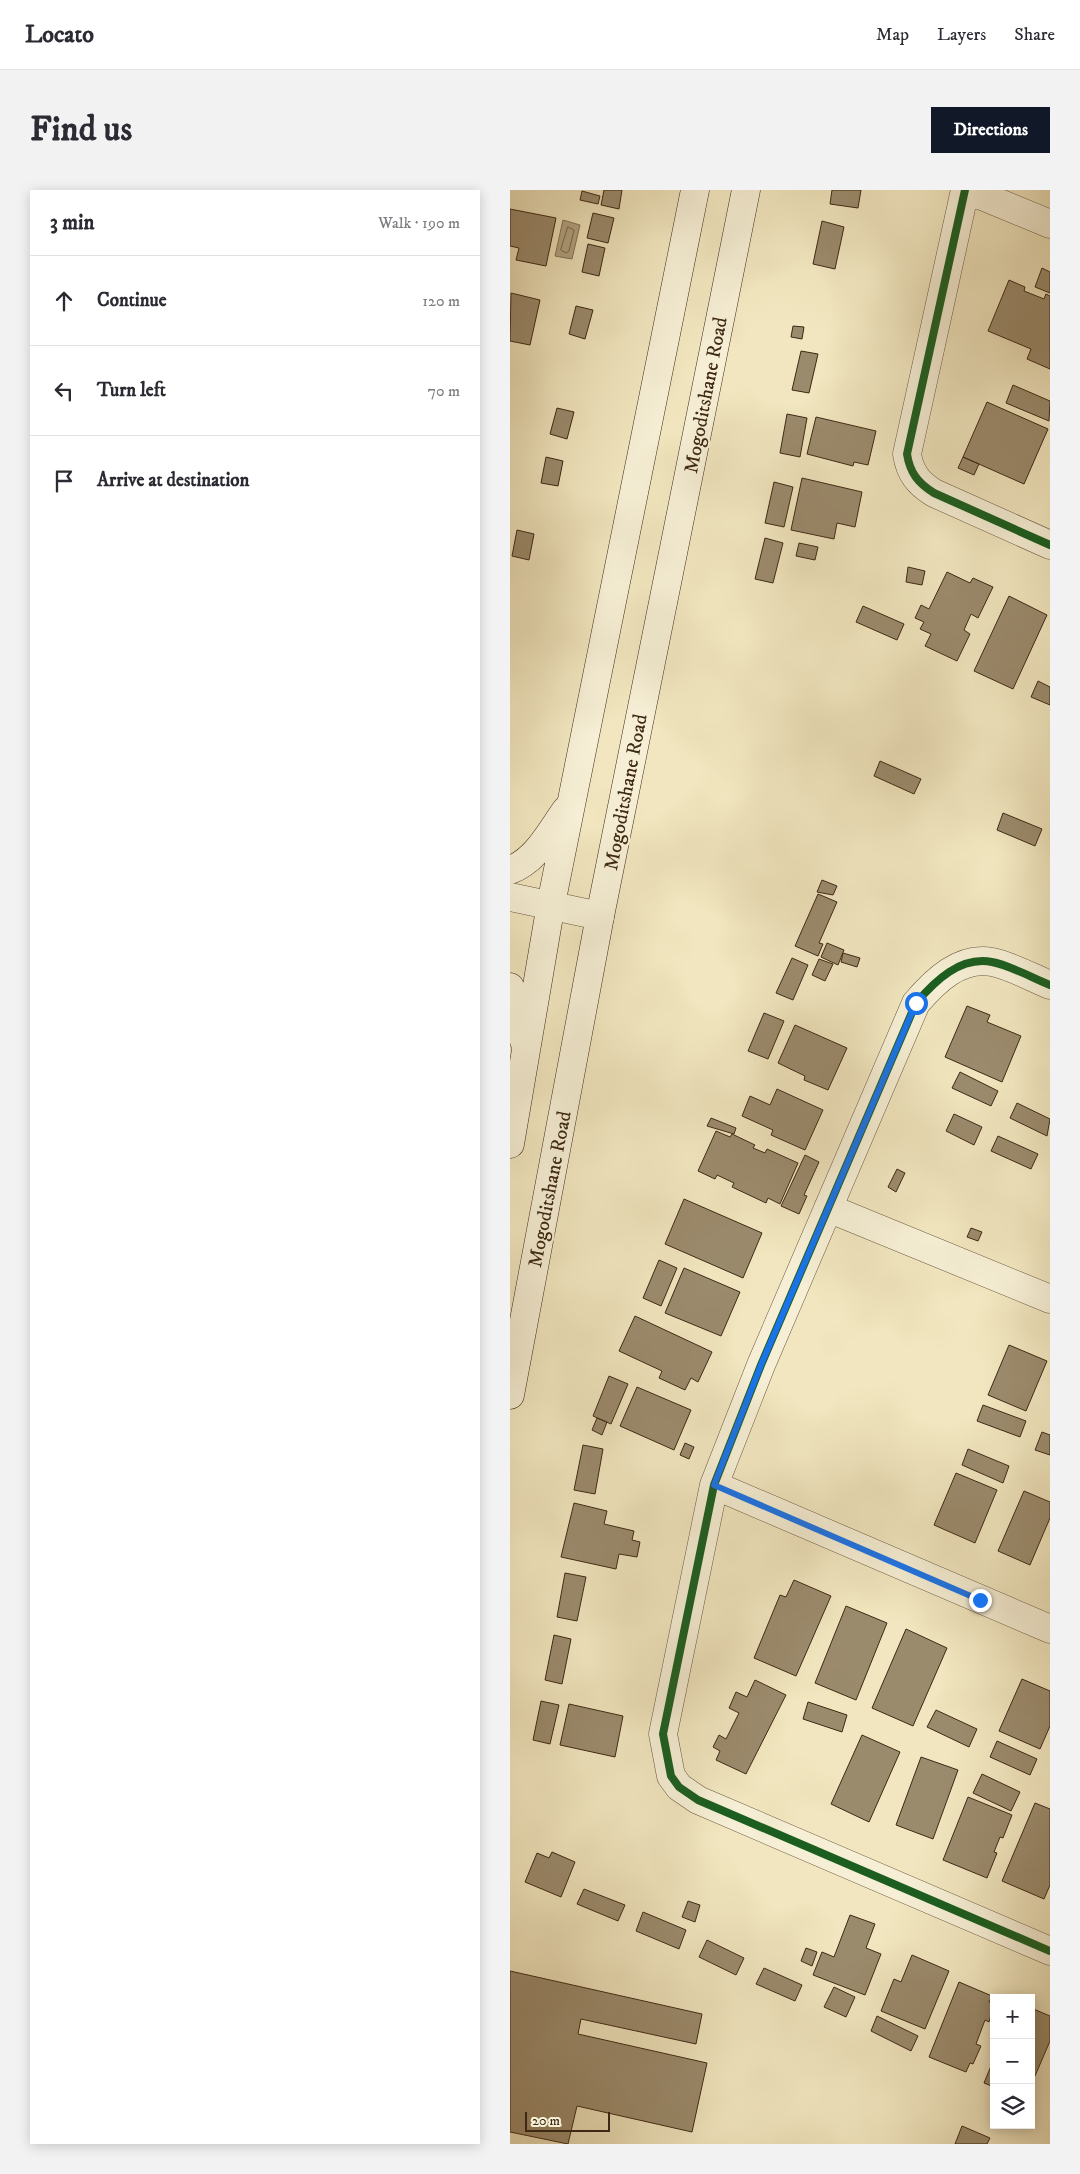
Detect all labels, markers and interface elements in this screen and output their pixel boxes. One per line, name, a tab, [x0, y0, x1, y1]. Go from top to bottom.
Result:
text: Locato	[25, 20, 94, 50]
text: Map	[876, 24, 909, 46]
text: Layers	[937, 24, 986, 46]
text: Share	[1014, 24, 1055, 46]
button: Directions	[931, 107, 1050, 153]
text: Find us	[30, 108, 132, 152]
text: 3 min	[50, 210, 95, 236]
text: Walk · 190 m	[378, 213, 460, 233]
icon: ahead	[50, 287, 78, 315]
text: Continue	[97, 289, 167, 312]
text: 120 m	[422, 291, 460, 311]
street label: Mogoditshane Road	[679, 315, 734, 476]
icon: left	[50, 377, 78, 405]
text: Turn left	[97, 379, 166, 402]
text: 70 m	[428, 381, 460, 401]
icon: arrive	[50, 467, 78, 495]
text: Arrive at destination	[97, 469, 249, 492]
street label: Mogoditshane Road	[599, 712, 654, 873]
route start	[905, 992, 928, 1015]
street label: Mogoditshane Road	[523, 1109, 578, 1270]
route end	[969, 1589, 992, 1612]
map controls	[990, 1994, 1035, 2129]
button: +	[990, 1994, 1035, 2039]
button: −	[990, 2039, 1035, 2084]
button: layers	[990, 2084, 1035, 2129]
scale bar	[525, 2109, 610, 2132]
text: 20 m	[532, 2112, 560, 2130]

